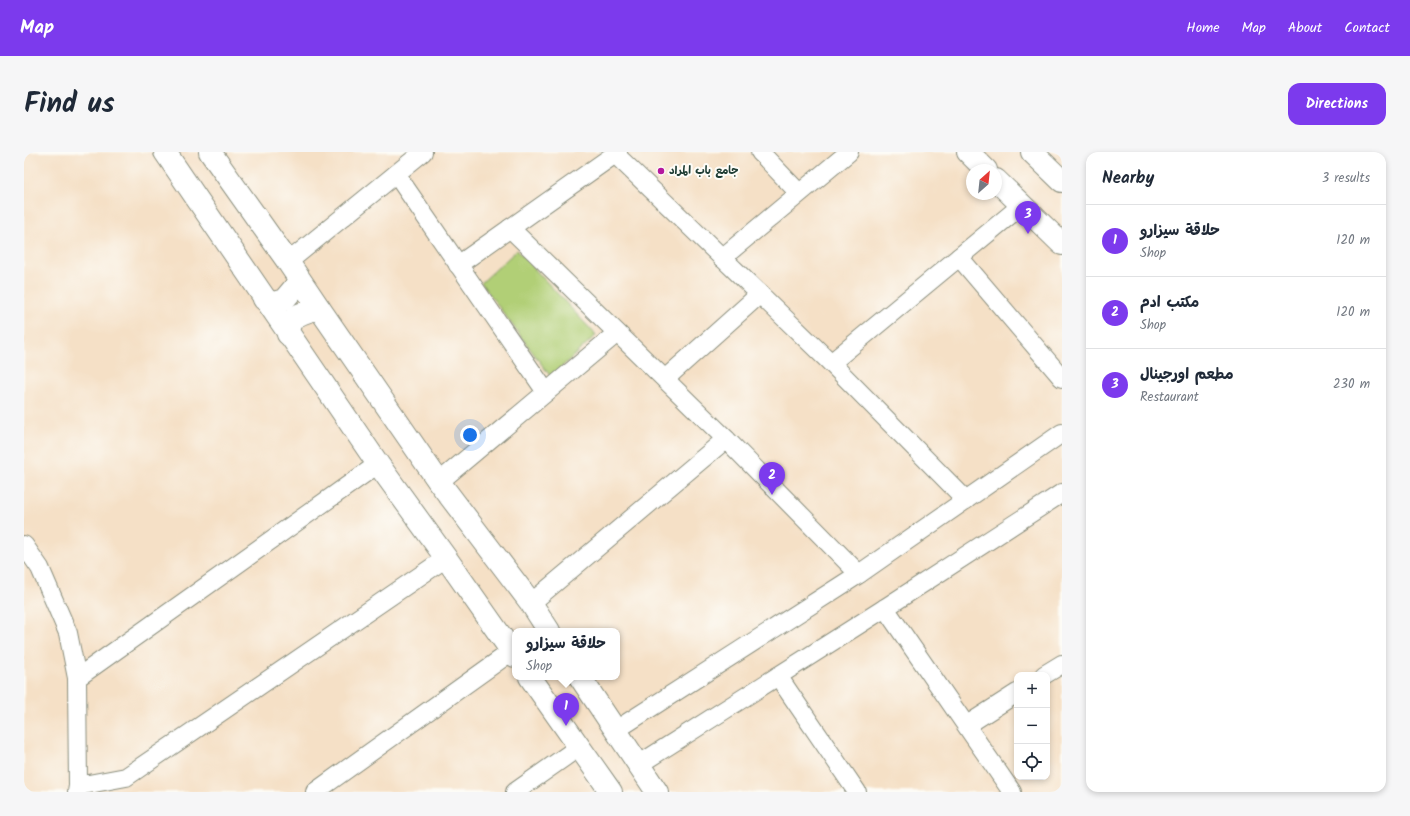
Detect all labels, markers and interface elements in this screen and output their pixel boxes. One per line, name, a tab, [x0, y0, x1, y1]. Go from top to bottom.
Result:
text: Map	[20, 13, 54, 43]
text: Home	[1186, 17, 1220, 39]
text: Map	[1242, 17, 1266, 39]
text: About	[1288, 17, 1322, 39]
text: Contact	[1344, 17, 1390, 39]
text: Find us	[24, 82, 115, 127]
button: Directions	[1288, 83, 1386, 125]
place label: جامع باب المراد	[669, 162, 739, 180]
north arrow	[966, 164, 1002, 200]
text: Nearby	[1102, 165, 1154, 192]
marker: جامع باب المراد	[656, 166, 666, 176]
text: 3 results	[1322, 168, 1370, 189]
pin: 3	[1015, 201, 1041, 234]
text: حلاقة سيزارو	[1140, 219, 1220, 243]
text: 1	[1113, 230, 1117, 251]
text: 120 m	[1336, 230, 1370, 251]
text: Shop	[1140, 243, 1166, 264]
text: مكتب ادم	[1140, 291, 1199, 315]
text: 2	[1111, 302, 1119, 323]
text: 120 m	[1336, 302, 1370, 323]
text: Shop	[1140, 315, 1166, 336]
text: مطعم اورجينال	[1140, 363, 1234, 387]
text: 3	[1111, 374, 1119, 395]
text: 230 m	[1333, 374, 1370, 395]
text: Restaurant	[1140, 387, 1199, 408]
your location	[460, 425, 480, 445]
pin: 2	[759, 462, 785, 495]
popup	[512, 628, 620, 680]
text: حلاقة سيزارو	[526, 632, 606, 656]
text: Shop	[526, 656, 552, 677]
map controls	[1014, 672, 1050, 780]
button: +	[1014, 672, 1050, 708]
pin: 1	[553, 693, 579, 726]
button: −	[1014, 708, 1050, 744]
button: locate	[1014, 744, 1050, 780]

